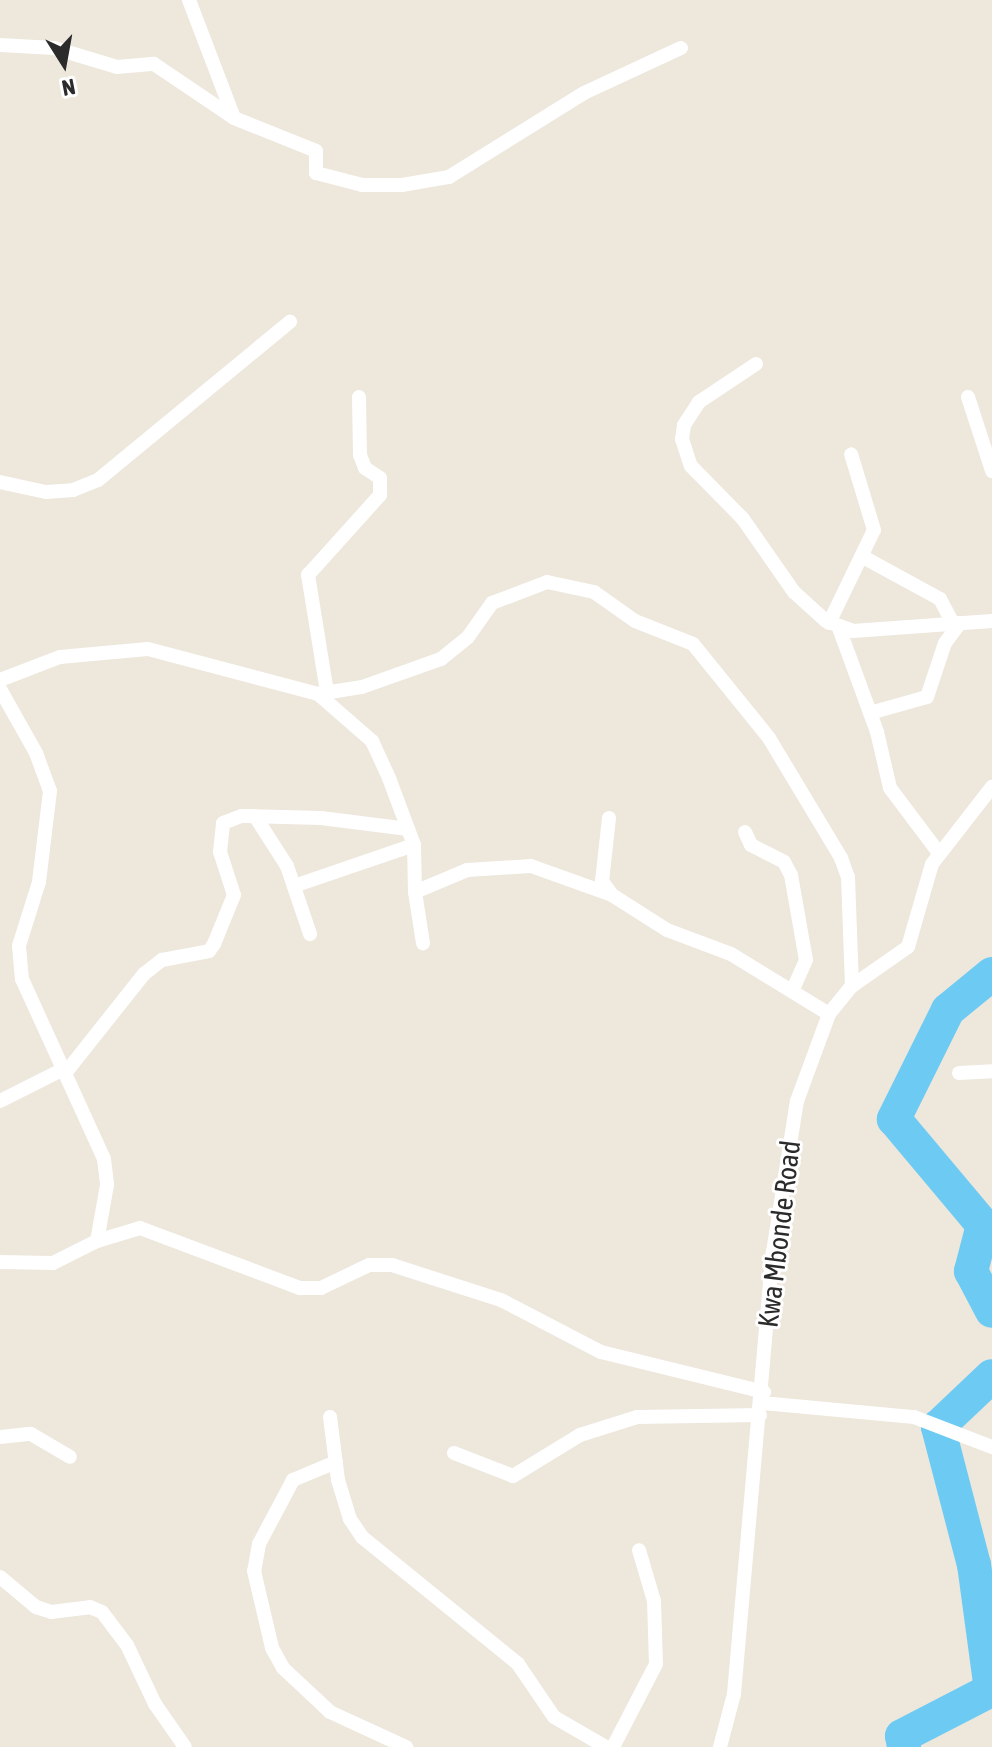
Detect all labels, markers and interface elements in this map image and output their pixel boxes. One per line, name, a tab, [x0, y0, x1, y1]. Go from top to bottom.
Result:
north arrow	[24, 24, 104, 104]
text: N	[60, 74, 77, 102]
street label: Kwa Mbonde Road	[751, 1139, 807, 1329]

